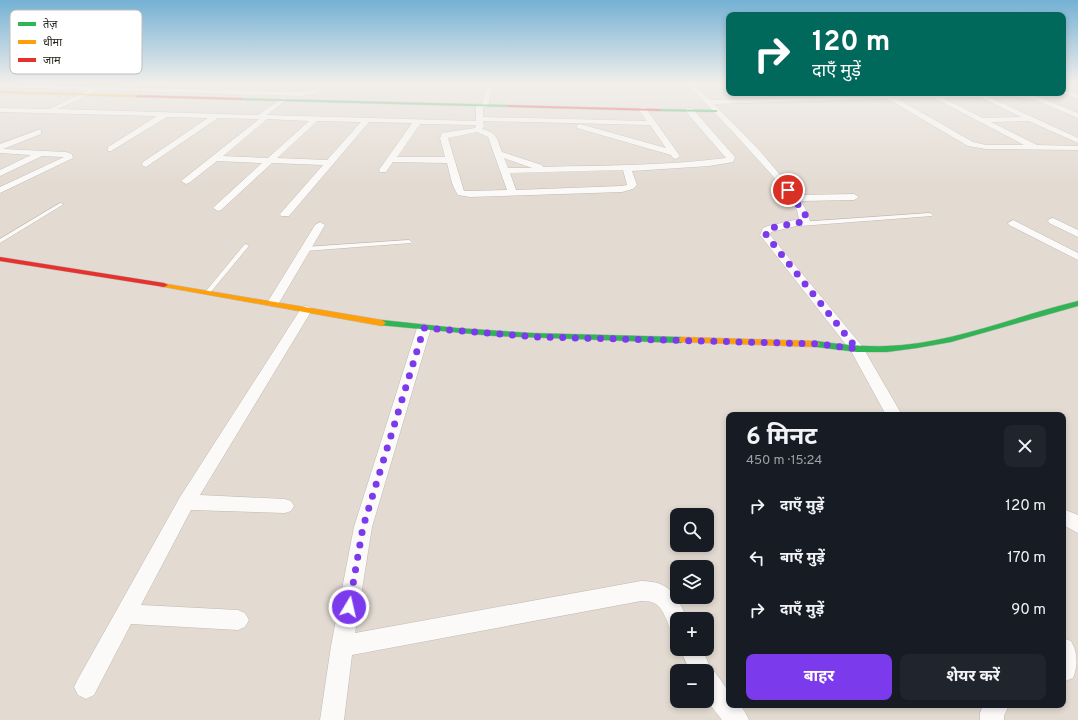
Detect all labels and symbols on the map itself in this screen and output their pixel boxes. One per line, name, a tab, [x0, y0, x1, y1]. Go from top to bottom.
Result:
legend	[10, 10, 142, 74]
text: तेज़	[43, 18, 58, 32]
text: धीमा	[43, 36, 62, 50]
text: जाम	[43, 54, 61, 68]
pin	[771, 173, 805, 207]
position arrow	[328, 586, 370, 628]

